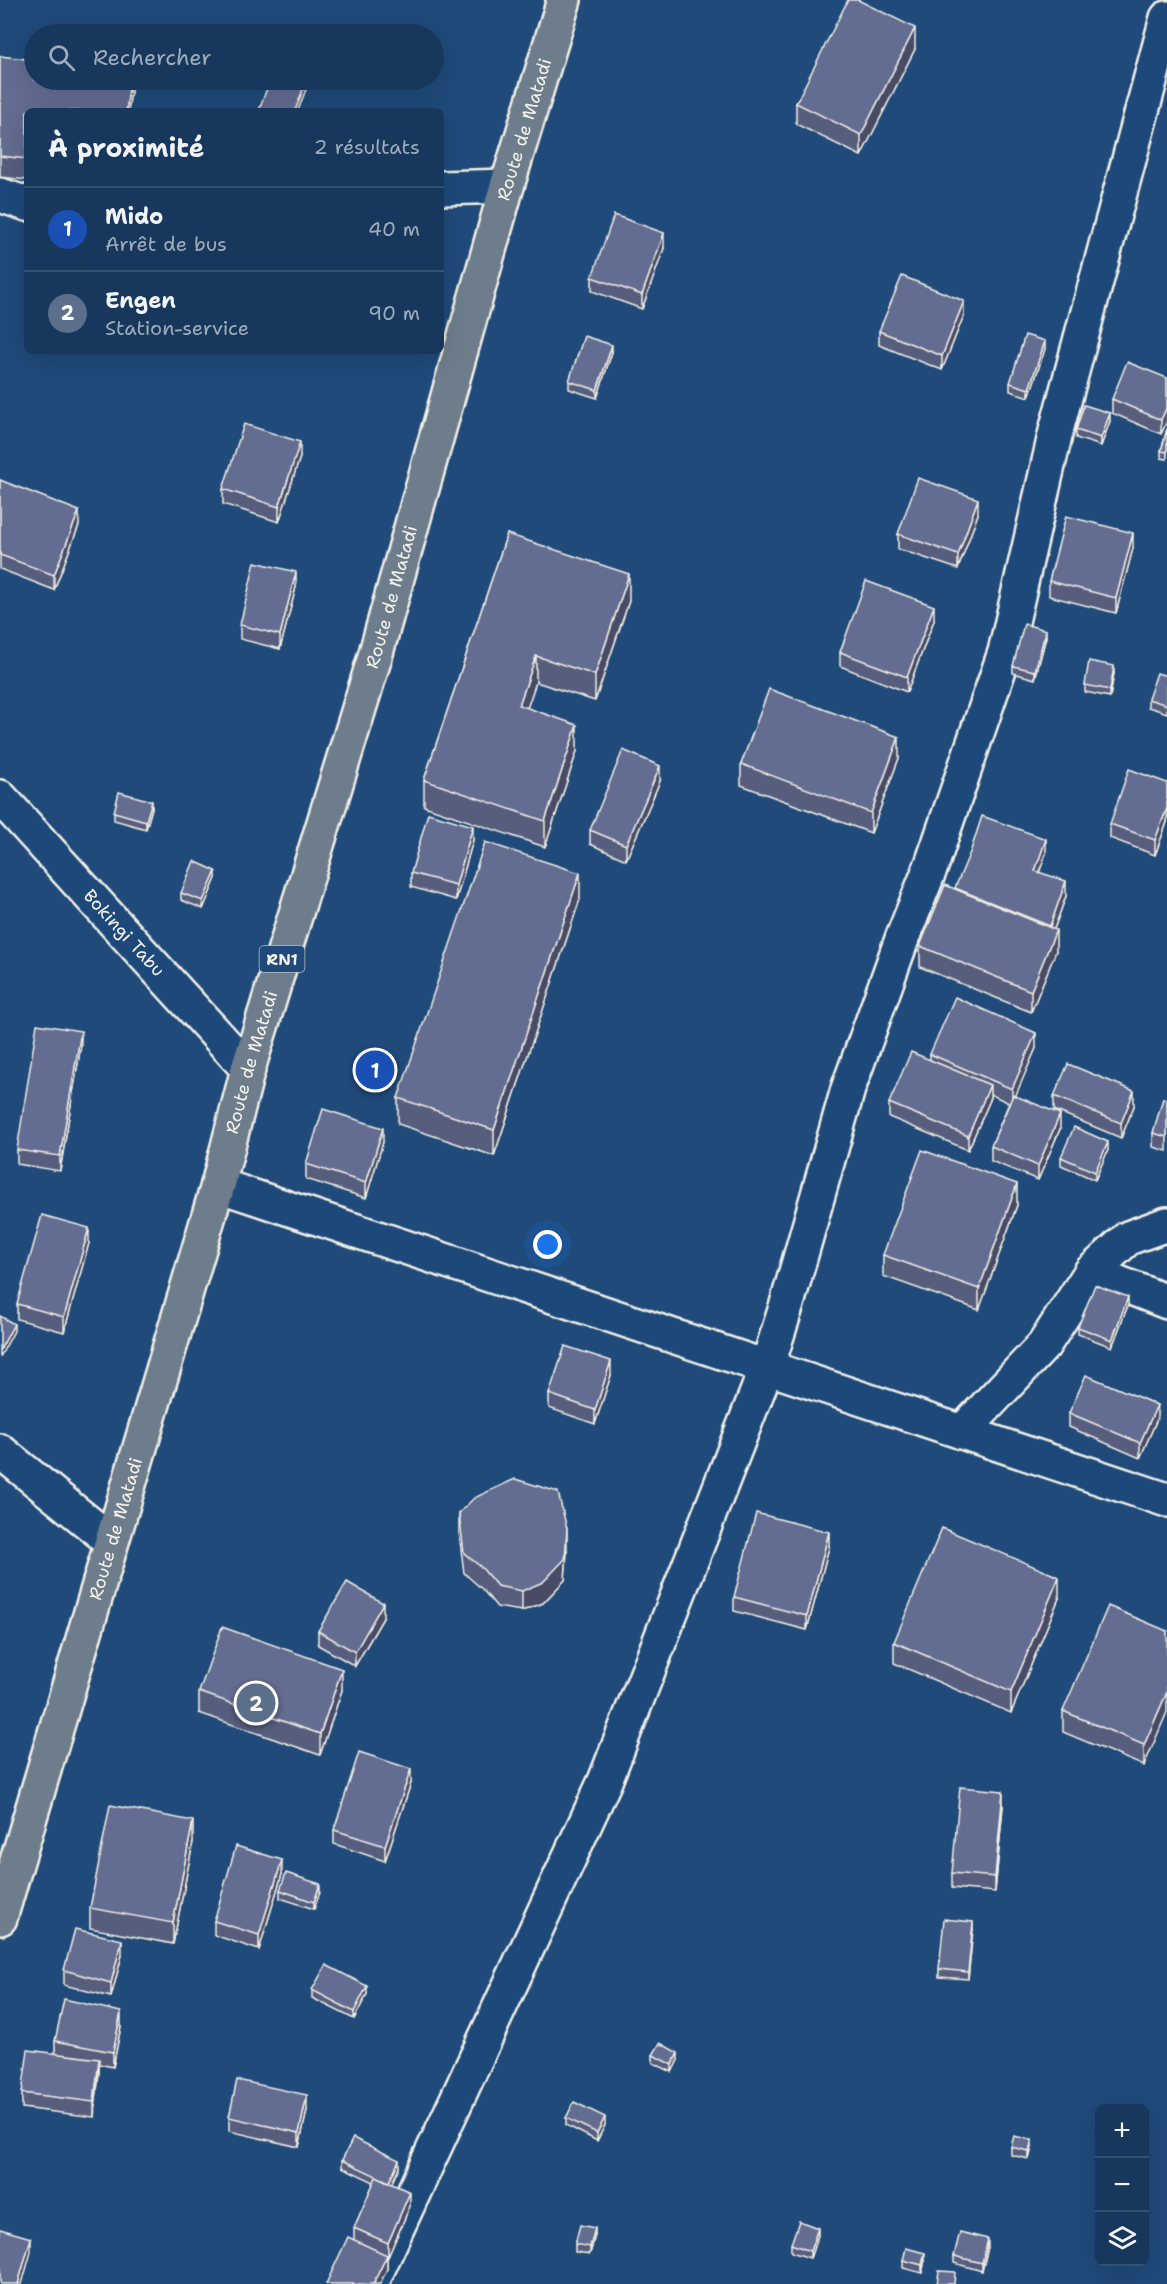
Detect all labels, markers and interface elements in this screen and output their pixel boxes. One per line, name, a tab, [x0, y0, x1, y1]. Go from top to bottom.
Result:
search box	[24, 24, 444, 90]
icon: search	[45, 41, 78, 74]
text: Rechercher	[93, 43, 212, 72]
street label: Route de Matadi	[491, 55, 557, 203]
text: À proximité	[48, 130, 204, 165]
text: 2 résultats	[314, 134, 420, 160]
text: Mido	[105, 202, 163, 231]
text: 1	[63, 216, 72, 242]
text: 40 m	[368, 216, 420, 242]
text: Arrêt de bus	[105, 231, 227, 257]
text: Engen	[105, 286, 176, 315]
text: 2	[61, 300, 75, 326]
text: 90 m	[368, 300, 420, 326]
text: Station-service	[105, 315, 249, 341]
street label: Route de Matadi	[360, 523, 423, 671]
street label: Bokingi Tabu	[78, 884, 170, 982]
road number: RN1	[260, 946, 304, 972]
street label: Route de Matadi	[220, 988, 283, 1136]
pin: 1	[356, 1048, 394, 1092]
your location	[533, 1230, 562, 1259]
street label: Route de Matadi	[83, 1455, 148, 1603]
pin: 2	[236, 1680, 276, 1726]
map controls	[1095, 2104, 1149, 2266]
button: +	[1095, 2104, 1149, 2158]
button: −	[1095, 2158, 1149, 2212]
button: layers	[1095, 2212, 1149, 2266]

